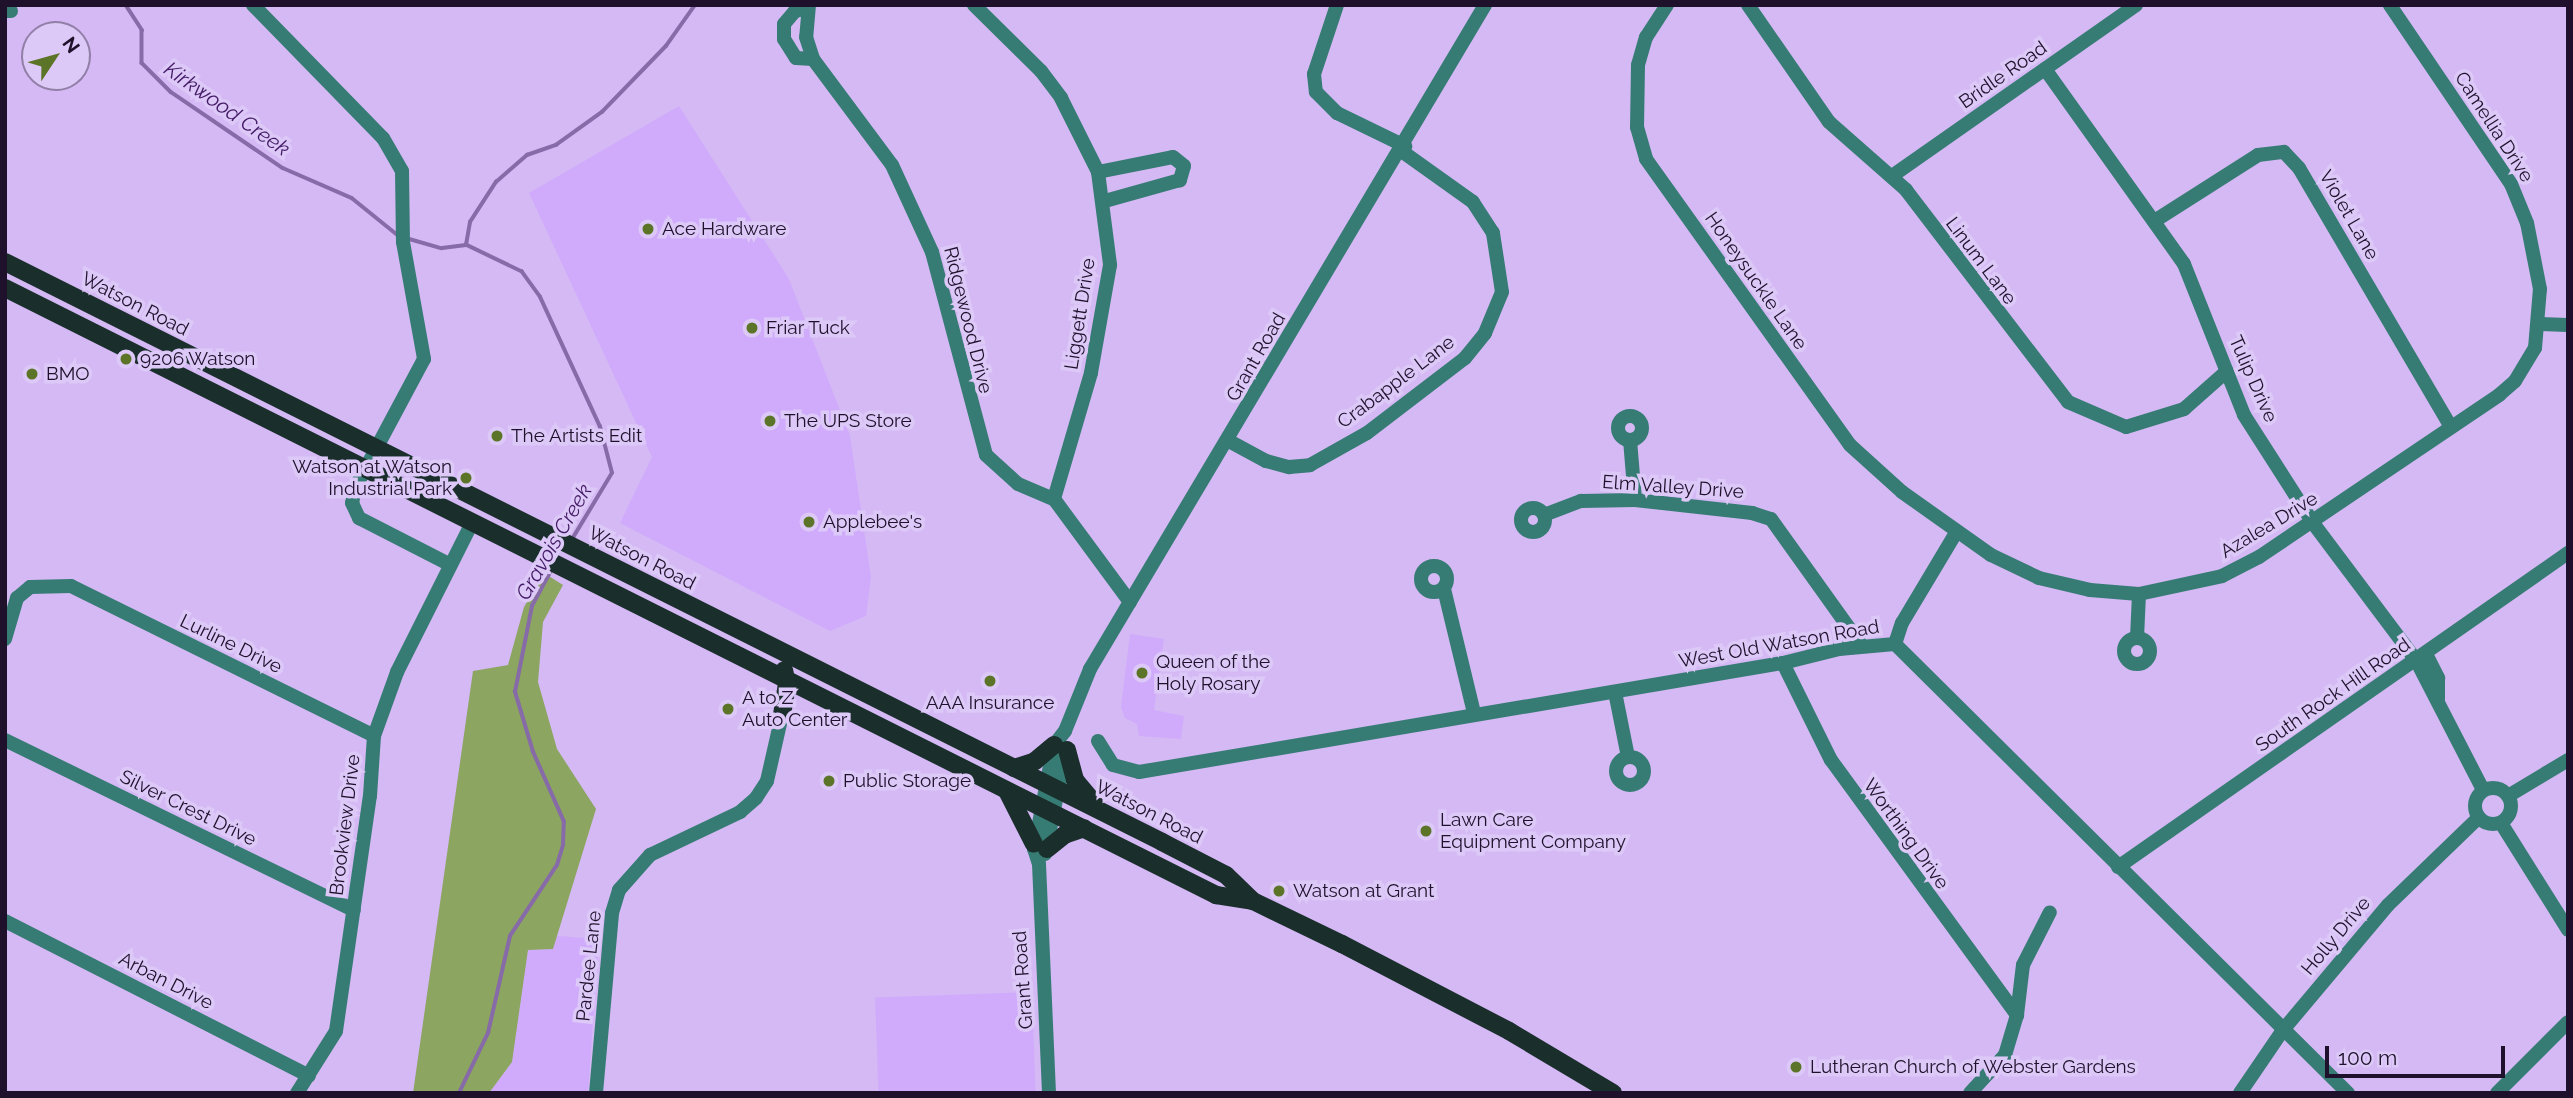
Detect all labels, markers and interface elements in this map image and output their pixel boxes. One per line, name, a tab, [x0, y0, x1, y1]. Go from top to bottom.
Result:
north arrow	[21, 21, 91, 91]
text: N	[58, 33, 85, 57]
street label: Bridle Road	[1955, 36, 2051, 114]
water label: Kirkwood Creek	[159, 56, 295, 162]
street label: Camellia Drive	[2450, 68, 2538, 186]
street label: Violet Lane	[2314, 166, 2384, 264]
street label: Honeysuckle Lane	[1700, 208, 1812, 354]
street label: Linum Lane	[1941, 213, 2021, 309]
place label: Ace Hardware	[662, 218, 786, 240]
marker: Ace Hardware	[640, 221, 656, 237]
street label: Ridgewood Drive	[939, 244, 997, 396]
street label: Liggett Drive	[1060, 257, 1100, 371]
street label: Watson Road	[77, 267, 193, 341]
street label: Grant Road	[1222, 309, 1290, 405]
place label: Friar Tuck	[766, 317, 851, 339]
marker: Friar Tuck	[744, 320, 760, 336]
street label: Crabapple Lane	[1333, 331, 1459, 433]
street label: Tulip Drive	[2224, 332, 2282, 426]
place label: 9206 Watson	[140, 348, 256, 370]
marker: 9206 Watson	[118, 351, 134, 367]
place label: BMO	[46, 363, 90, 385]
marker: BMO	[24, 366, 40, 382]
place label: The UPS Store	[784, 410, 912, 432]
marker: The UPS Store	[762, 413, 778, 429]
place label: The Artists Edit	[511, 425, 643, 447]
marker: The Artists Edit	[489, 428, 505, 444]
place label: Watson at Watson Industrial Park	[292, 456, 452, 500]
marker: Watson at Watson Industrial Park	[458, 470, 474, 486]
street label: Elm Valley Drive	[1601, 471, 1745, 503]
water label: Gravois Creek	[511, 479, 597, 605]
street label: Azalea Drive	[2216, 487, 2322, 563]
place label: Applebee's	[823, 511, 922, 533]
marker: Applebee's	[801, 514, 817, 530]
street label: Watson Road	[584, 521, 700, 595]
street label: Lurline Drive	[176, 609, 286, 679]
street label: West Old Watson Road	[1677, 615, 1881, 673]
street label: South Rock Hill Road	[2251, 633, 2415, 757]
place label: Queen of the Holy Rosary	[1156, 651, 1271, 695]
marker: Queen of the Holy Rosary	[1134, 665, 1150, 681]
marker: AAA Insurance	[982, 673, 998, 689]
place label: A to Z Auto Center	[742, 687, 847, 731]
place label: AAA Insurance	[925, 692, 1055, 714]
marker: A to Z Auto Center	[720, 701, 736, 717]
street label: Brookview Drive	[325, 753, 365, 897]
street label: Silver Crest Drive	[116, 765, 260, 851]
place label: Public Storage	[843, 770, 971, 792]
marker: Public Storage	[821, 773, 837, 789]
street label: Worthing Drive	[1858, 774, 1954, 894]
street label: Watson Road	[1091, 775, 1207, 849]
place label: Lawn Care Equipment Company	[1440, 809, 1626, 853]
marker: Lawn Care Equipment Company	[1418, 823, 1434, 839]
place label: Watson at Grant	[1293, 880, 1434, 902]
marker: Watson at Grant	[1271, 883, 1287, 899]
street label: Holly Drive	[2297, 892, 2375, 980]
street label: Pardee Lane	[572, 910, 606, 1022]
street label: Grant Road	[1008, 930, 1038, 1030]
street label: Arban Drive	[115, 947, 217, 1015]
scale bar	[2328, 1032, 2508, 1076]
text: 100 m	[2338, 1045, 2397, 1070]
place label: Lutheran Church of Webster Gardens	[1810, 1056, 2137, 1078]
marker: Lutheran Church of Webster Gardens	[1788, 1059, 1804, 1075]

